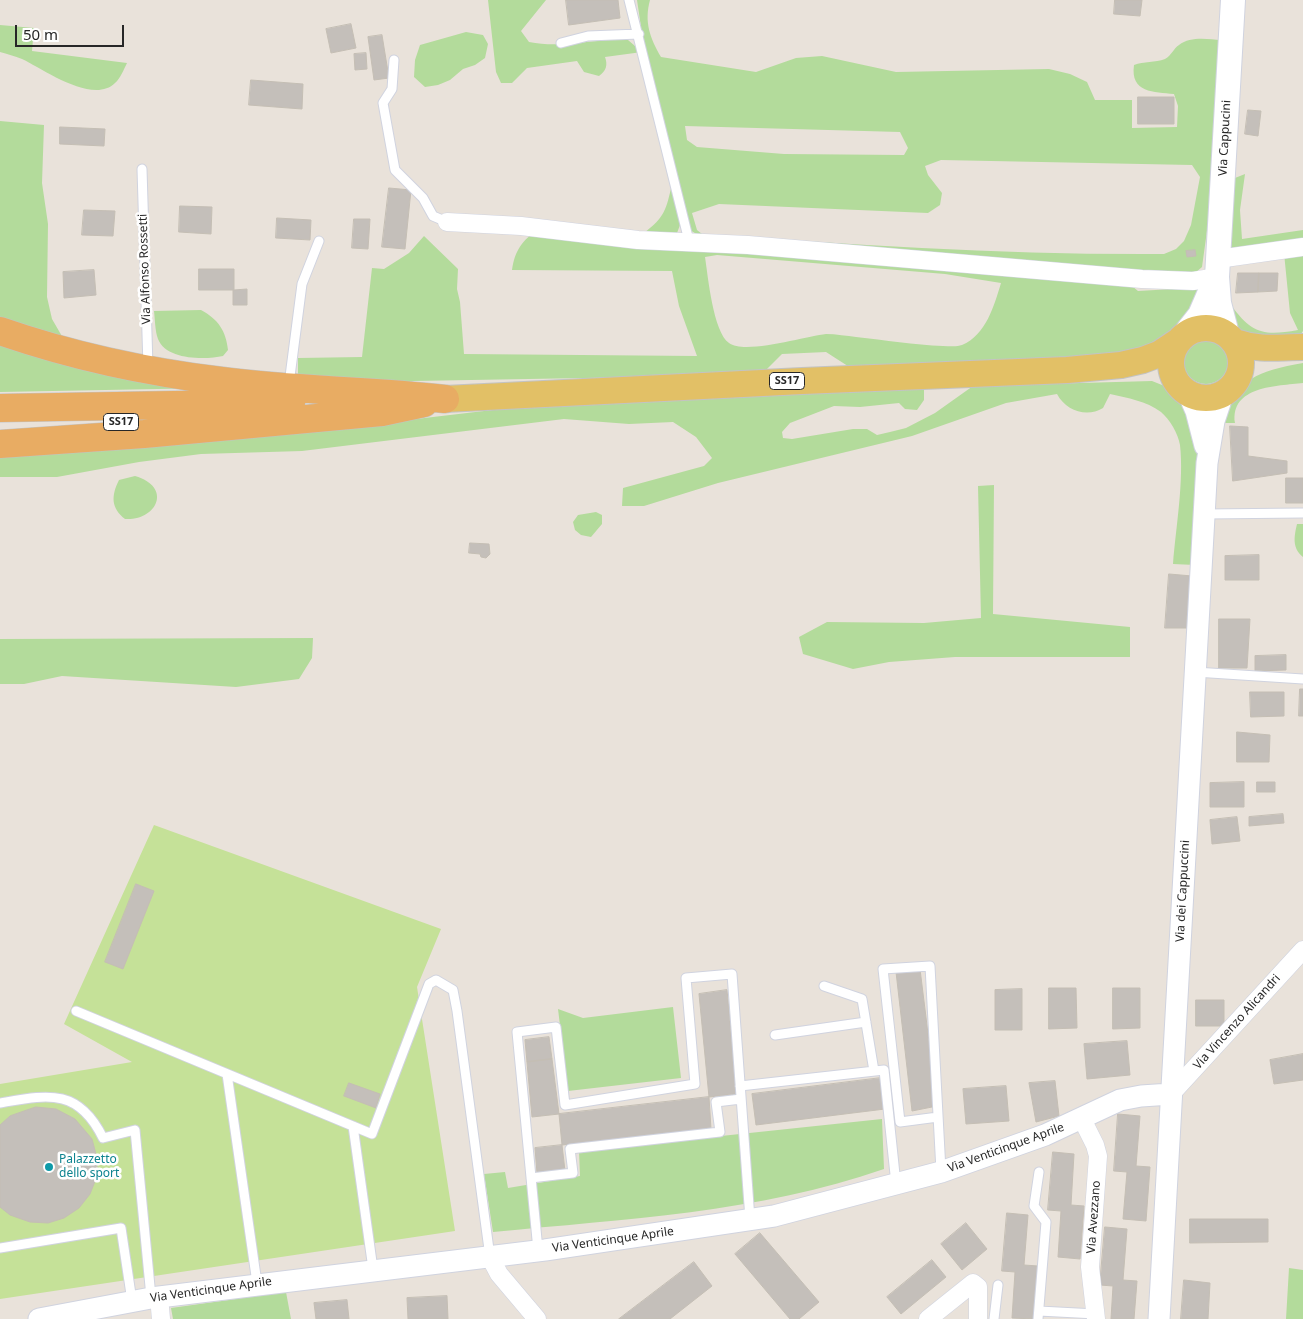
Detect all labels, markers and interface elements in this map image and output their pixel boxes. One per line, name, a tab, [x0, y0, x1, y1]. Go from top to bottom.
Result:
scale bar	[18, 15, 126, 47]
text: 50 m	[23, 24, 58, 44]
street label: Via Cappucini	[1216, 100, 1234, 176]
street label: Via Alfonso Rossetti	[136, 213, 154, 325]
road number: SS17	[770, 372, 804, 390]
road number: SS17	[104, 414, 138, 431]
street label: Via dei Cappuccini	[1173, 840, 1193, 942]
street label: Via Vincenzo Alicandri	[1190, 971, 1284, 1073]
street label: Via Venticinque Aprile	[946, 1120, 1066, 1176]
place label: Palazzetto dello sport	[59, 1153, 119, 1181]
marker: Palazzetto dello sport	[43, 1161, 55, 1173]
street label: Via Avezzano	[1084, 1180, 1104, 1254]
street label: Via Venticinque Aprile	[551, 1224, 675, 1256]
street label: Via Venticinque Aprile	[149, 1274, 273, 1306]

